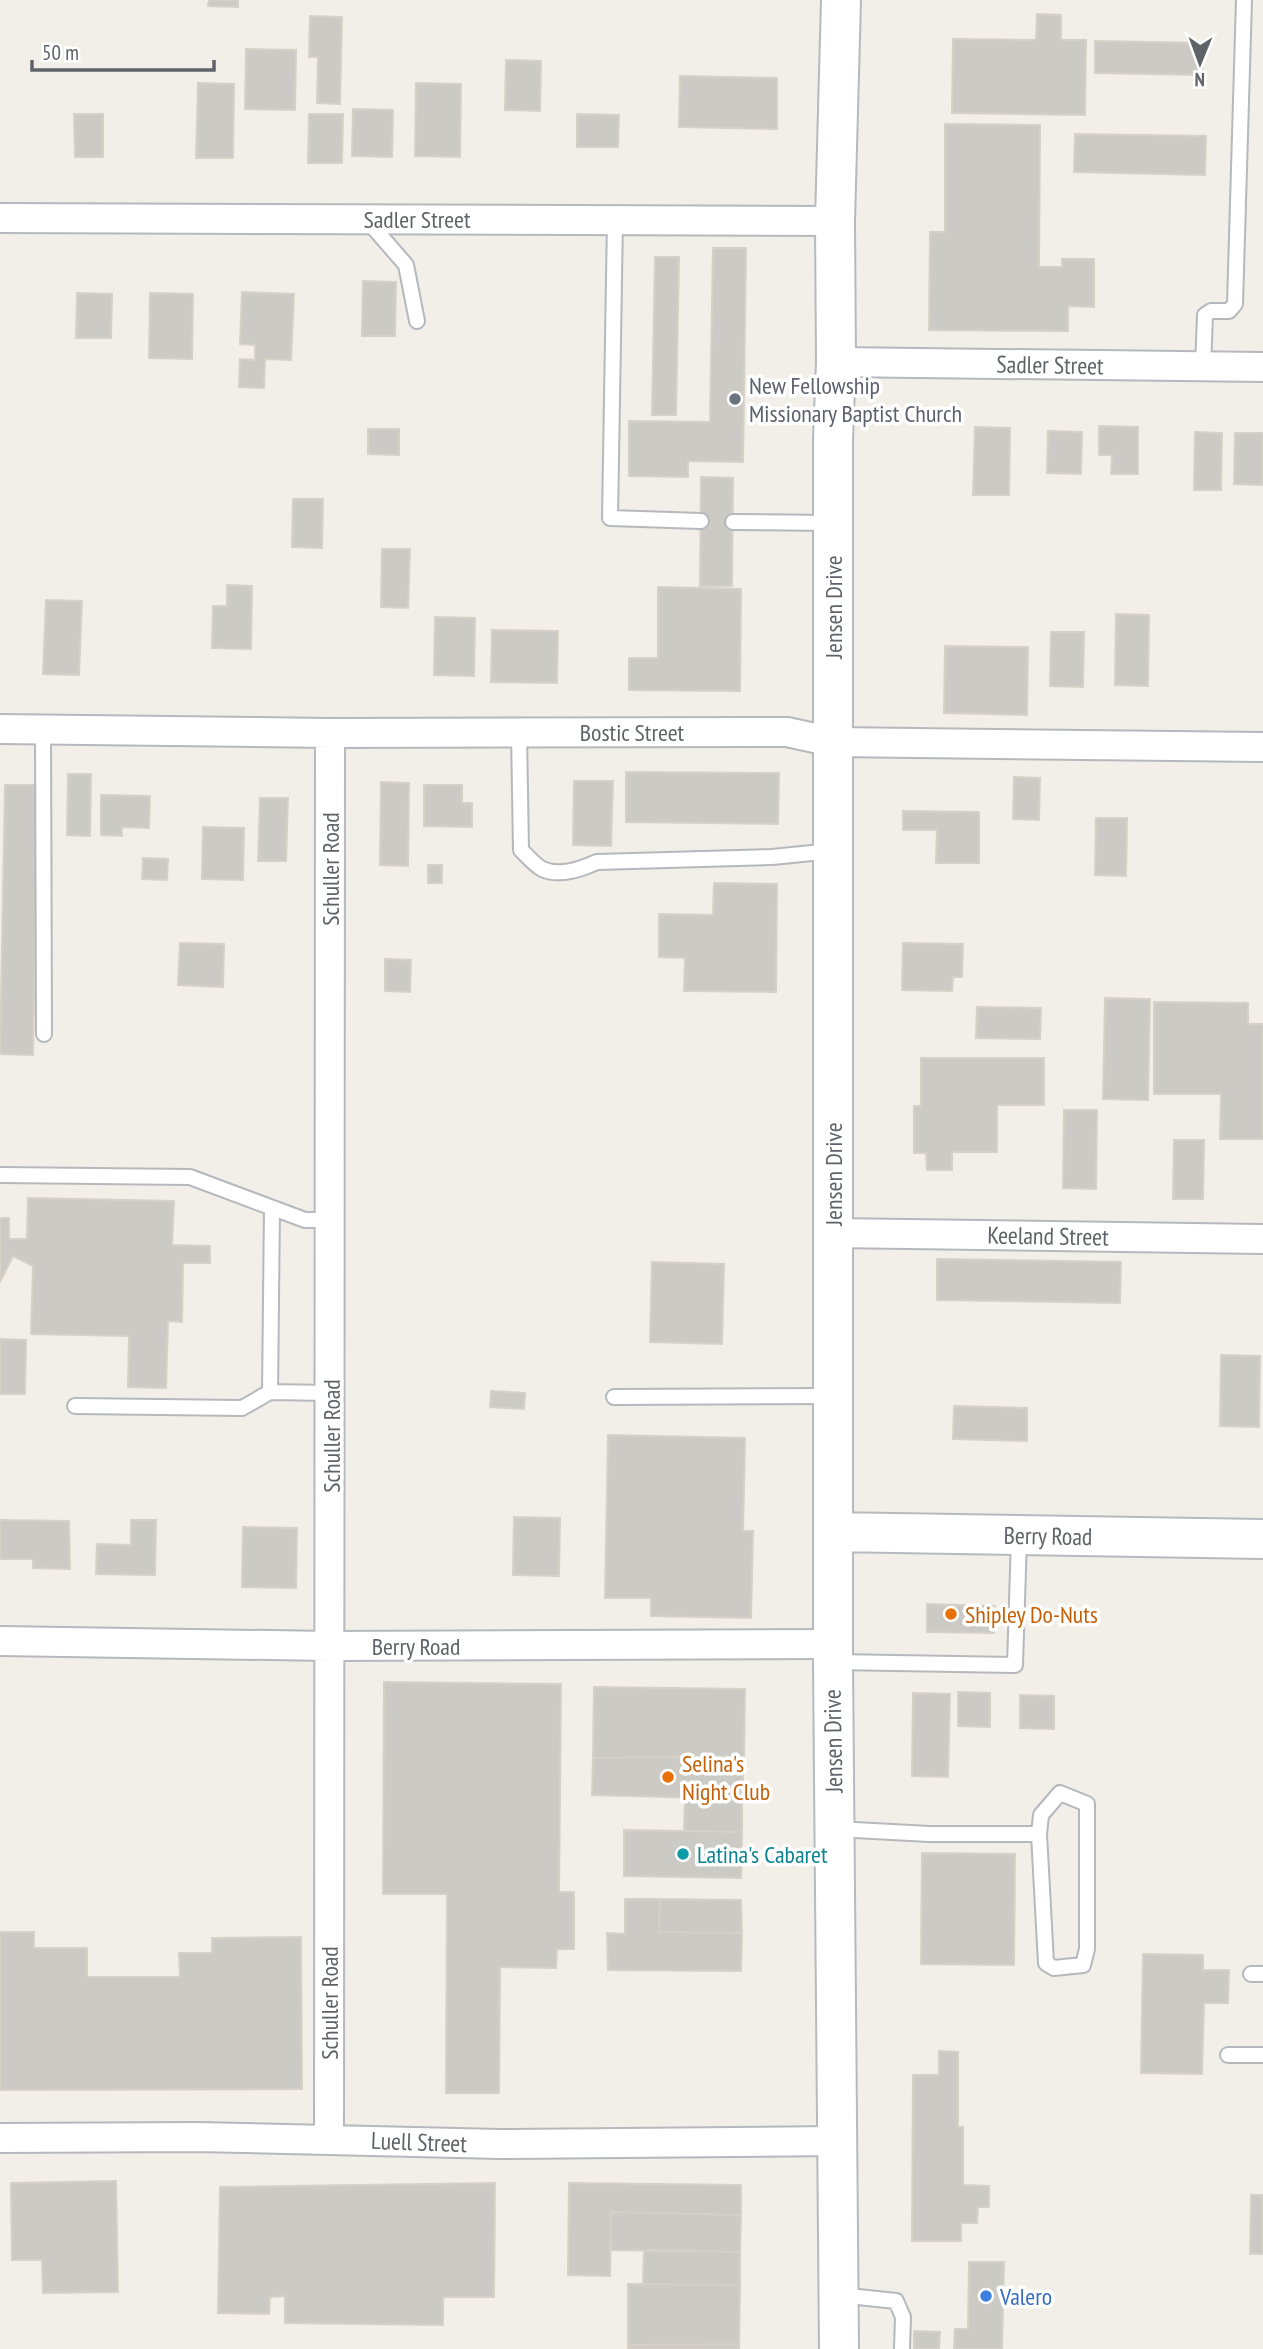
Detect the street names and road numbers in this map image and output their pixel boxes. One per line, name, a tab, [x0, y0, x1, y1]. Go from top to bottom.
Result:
street label: Sadler Street	[363, 204, 471, 235]
street label: Sadler Street	[996, 349, 1104, 381]
street label: Jensen Drive	[818, 555, 849, 660]
street label: Bostic Street	[580, 717, 685, 748]
street label: Schuller Road	[315, 812, 346, 926]
street label: Jensen Drive	[818, 1122, 849, 1227]
street label: Keeland Street	[987, 1219, 1109, 1253]
street label: Schuller Road	[316, 1379, 347, 1493]
street label: Berry Road	[1003, 1520, 1093, 1552]
street label: Berry Road	[372, 1631, 460, 1662]
street label: Jensen Drive	[817, 1689, 849, 1794]
street label: Schuller Road	[314, 1946, 345, 2060]
street label: Luell Street	[371, 2125, 468, 2159]

